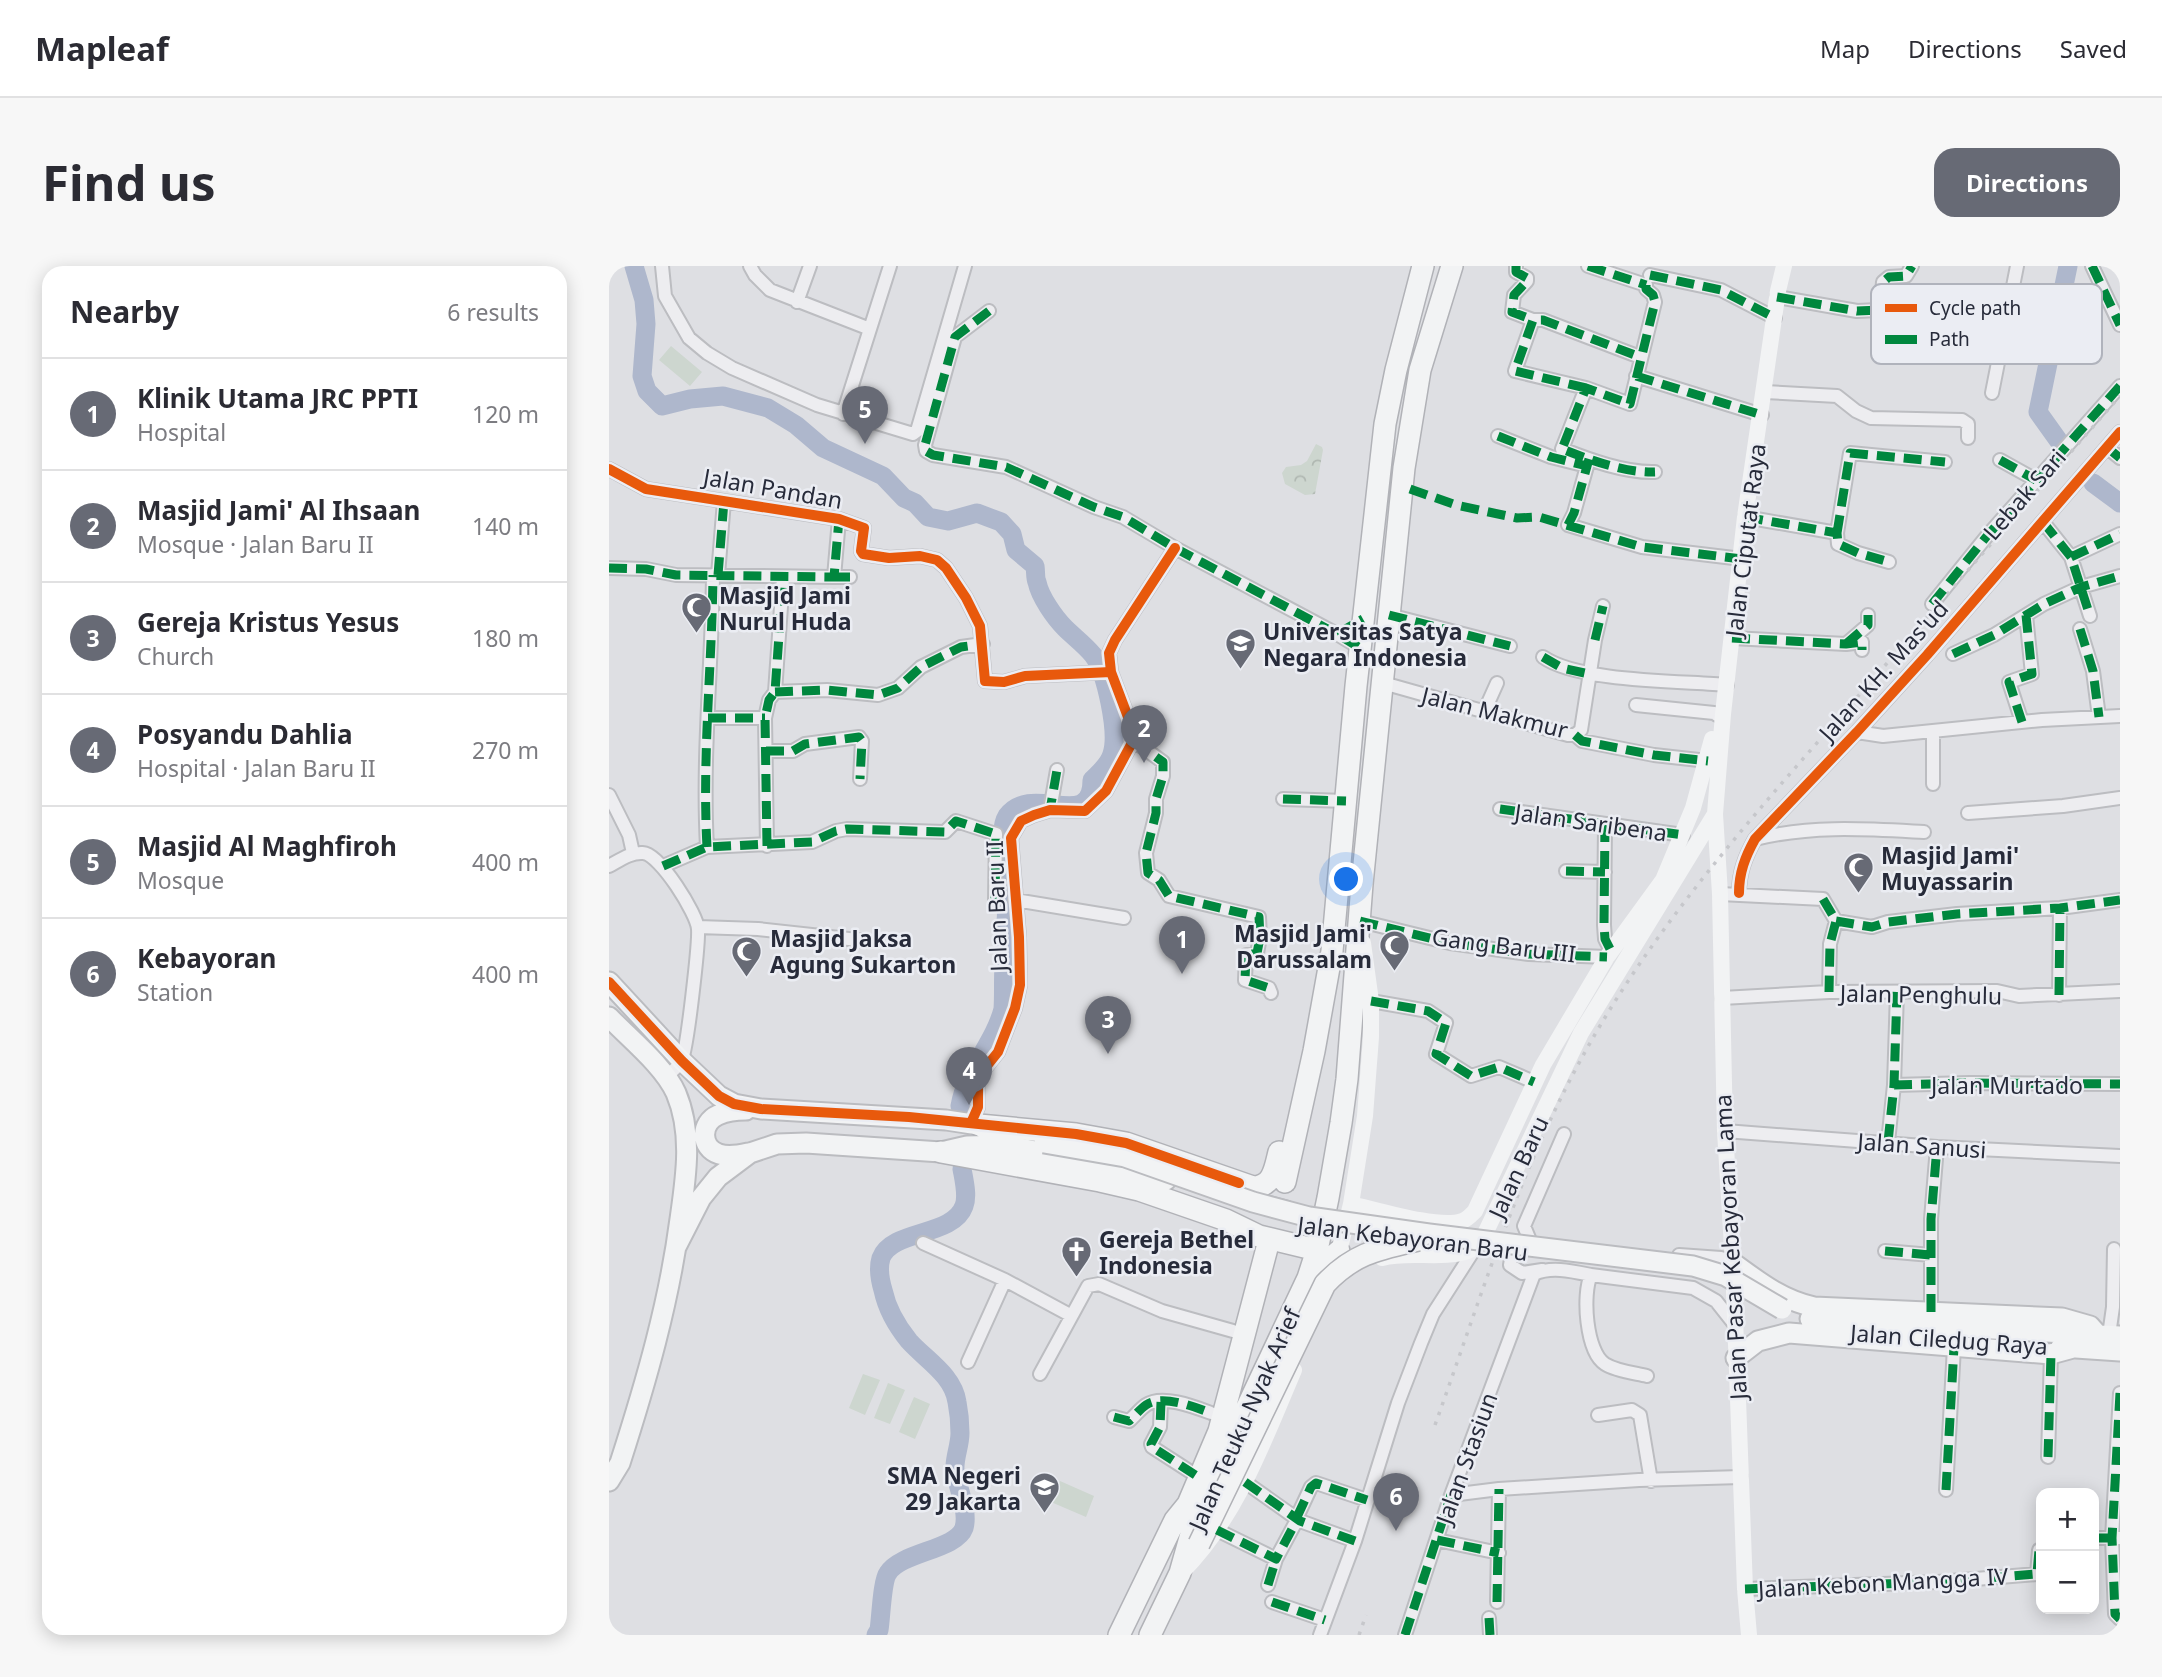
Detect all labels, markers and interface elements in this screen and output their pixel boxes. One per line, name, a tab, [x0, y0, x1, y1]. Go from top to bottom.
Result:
text: Mapleaf	[35, 26, 169, 71]
text: Map	[1820, 32, 1870, 65]
text: Directions	[1908, 32, 2022, 65]
text: Saved	[2060, 32, 2127, 65]
button: Directions	[1934, 148, 2120, 217]
text: Find us	[42, 149, 216, 215]
legend	[1871, 284, 2102, 364]
text: Nearby	[70, 291, 179, 332]
text: Cycle path	[1929, 295, 2021, 321]
text: 6 results	[447, 296, 539, 328]
text: Path	[1929, 326, 1970, 352]
text: Klinik Utama JRC PPTI	[137, 380, 418, 416]
pin: 5	[842, 386, 888, 444]
text: 1	[86, 398, 100, 430]
text: 120 m	[472, 398, 539, 430]
text: Hospital	[137, 416, 226, 448]
street label: Lebak Sari	[1975, 441, 2073, 547]
street label: Jalan Ciputat Raya	[1717, 442, 1773, 640]
street label: Jalan Pandan	[699, 460, 845, 516]
text: Masjid Jami' Al Ihsaan	[137, 492, 420, 528]
text: 2	[86, 510, 100, 542]
text: 140 m	[472, 510, 539, 542]
text: Mosque · Jalan Baru II	[137, 528, 374, 560]
place label: Masjid Jami Nurul Huda	[719, 579, 852, 637]
mosque icon: Masjid Jami Nurul Huda	[679, 591, 713, 635]
street label: Jalan KH. Mas'ud	[1810, 593, 1955, 749]
text: Gereja Kristus Yesus	[137, 604, 399, 640]
place label: Universitas Satya Negara Indonesia	[1263, 615, 1467, 673]
text: 3	[86, 622, 100, 654]
text: 180 m	[472, 622, 539, 654]
school or university icon: Universitas Satya Negara Indonesia	[1223, 627, 1257, 671]
text: Church	[137, 640, 214, 672]
street label: Jalan Makmur	[1417, 678, 1572, 746]
pin: 2	[1121, 705, 1167, 763]
text: Posyandu Dahlia	[137, 716, 352, 752]
text: 4	[86, 734, 100, 766]
text: 270 m	[472, 734, 539, 766]
text: Hospital · Jalan Baru II	[137, 752, 376, 784]
street label: Jalan Saribena	[1511, 795, 1669, 849]
text: Masjid Al Maghfiroh	[137, 828, 397, 864]
place label: Masjid Jami' Muyassarin	[1881, 839, 2019, 897]
street label: Jalan Baru II	[978, 840, 1014, 974]
text: 5	[86, 846, 100, 878]
text: 400 m	[472, 846, 539, 878]
mosque icon: Masjid Jami' Muyassarin	[1841, 851, 1875, 895]
your location	[1329, 862, 1363, 896]
text: Mosque	[137, 864, 224, 896]
pin: 1	[1159, 916, 1205, 974]
place label: Masjid Jami' Darussalam	[1234, 917, 1372, 975]
street label: Gang Baru III	[1430, 920, 1578, 970]
place label: Masjid Jaksa Agung Sukarton	[770, 922, 956, 980]
mosque icon: Masjid Jami' Darussalam	[1378, 929, 1412, 973]
mosque icon: Masjid Jaksa Agung Sukarton	[730, 934, 764, 978]
text: Kebayoran	[137, 940, 276, 976]
text: 6	[86, 958, 100, 990]
text: 400 m	[472, 958, 539, 990]
text: Station	[137, 976, 213, 1008]
street label: Jalan Penghulu	[1838, 977, 2002, 1011]
pin: 3	[1085, 996, 1131, 1054]
pin: 4	[946, 1047, 992, 1105]
street label: Jalan Murtado	[1929, 1069, 2083, 1101]
street label: Jalan Pasar Kebayoran Lama	[1706, 1093, 1754, 1403]
street label: Jalan Baru	[1479, 1110, 1556, 1225]
street label: Jalan Sanusi	[1854, 1124, 1988, 1165]
street label: Jalan Kebayoran Baru	[1294, 1208, 1530, 1268]
place label: Gereja Bethel Indonesia	[1099, 1223, 1254, 1281]
church icon: Gereja Bethel Indonesia	[1059, 1235, 1093, 1279]
street label: Jalan Teuku Nyak Arief	[1180, 1302, 1308, 1537]
street label: Jalan Ciledug Raya	[1847, 1316, 2049, 1362]
street label: Jalan Stasiun	[1427, 1388, 1505, 1530]
place label: SMA Negeri 29 Jakarta	[887, 1459, 1021, 1517]
school or university icon: SMA Negeri 29 Jakarta	[1027, 1471, 1061, 1515]
pin: 6	[1373, 1473, 1419, 1531]
map controls	[2036, 1488, 2099, 1614]
button: +	[2036, 1488, 2099, 1551]
button: −	[2036, 1551, 2099, 1614]
street label: Jalan Kebon Mangga IV	[1755, 1559, 2009, 1605]

